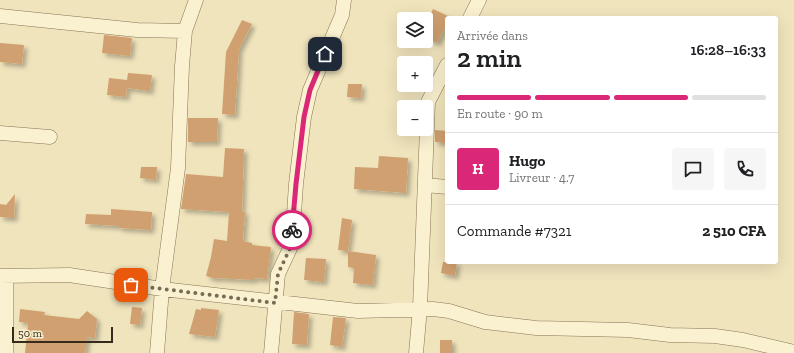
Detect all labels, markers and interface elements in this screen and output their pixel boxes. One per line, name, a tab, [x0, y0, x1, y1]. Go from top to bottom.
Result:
map controls	[397, 12, 433, 136]
button: layers	[397, 12, 433, 48]
text: Arrivée dans	[457, 28, 528, 43]
pin	[308, 37, 342, 71]
text: 16:28–16:33	[691, 41, 766, 59]
text: 2 min	[457, 42, 521, 74]
icon: home	[314, 43, 336, 65]
button: +	[397, 56, 433, 92]
button: −	[397, 100, 433, 136]
text: En route · 90 m	[457, 106, 543, 121]
button: chat	[672, 148, 714, 190]
button: phone	[724, 148, 766, 190]
text: Hugo	[509, 152, 545, 170]
text: H	[472, 160, 484, 178]
text: Livreur · 4.7	[509, 170, 574, 185]
courier	[272, 210, 312, 250]
icon: bike	[281, 219, 303, 241]
text: Commande #7321	[457, 222, 572, 240]
text: 2 510 CFA	[702, 222, 766, 240]
pin	[114, 268, 148, 302]
icon: bag	[120, 274, 142, 296]
scale bar	[12, 325, 113, 344]
text: 50 m	[18, 327, 42, 340]

